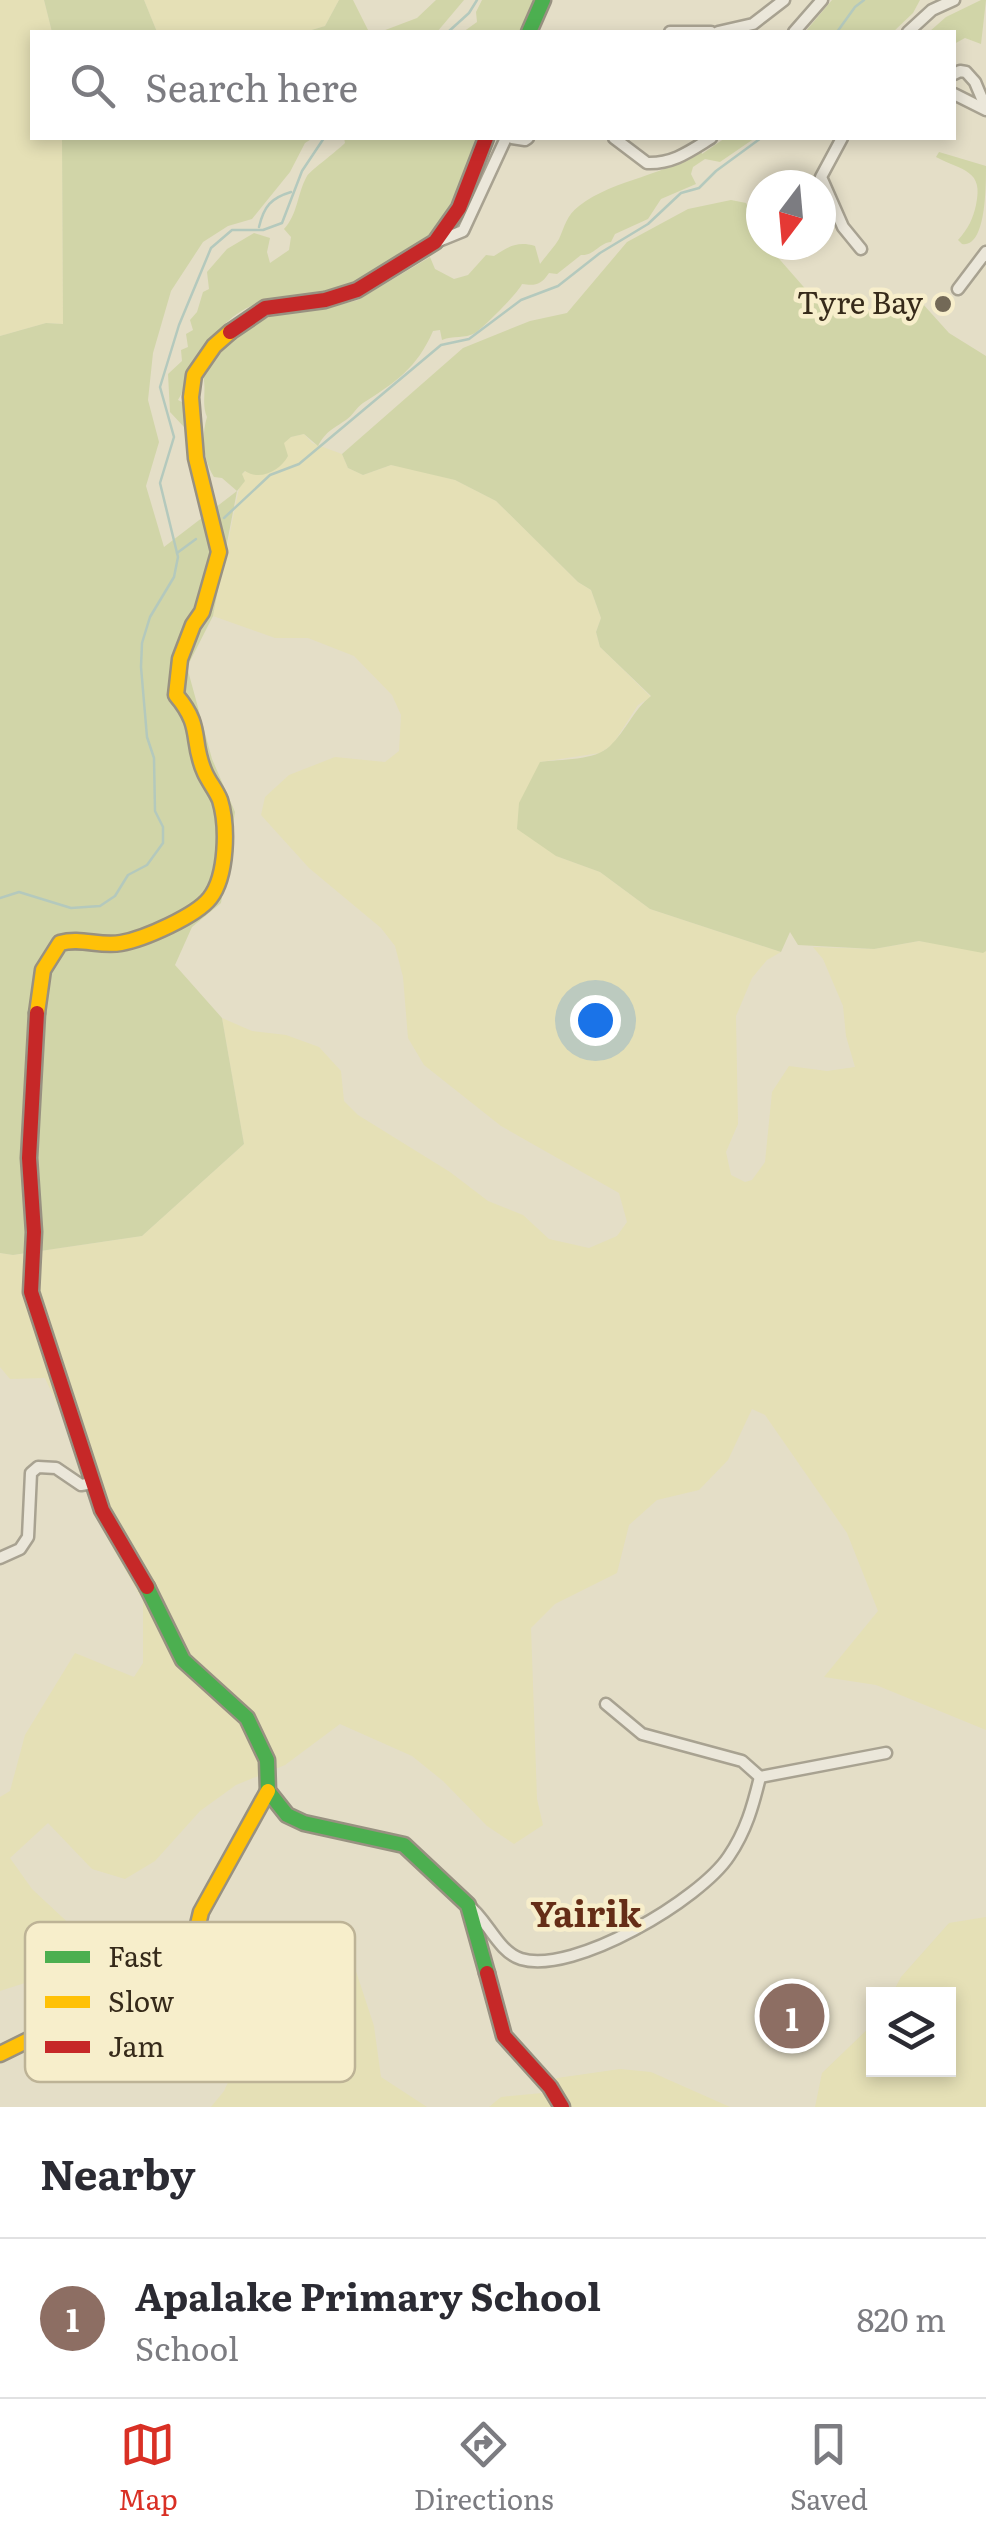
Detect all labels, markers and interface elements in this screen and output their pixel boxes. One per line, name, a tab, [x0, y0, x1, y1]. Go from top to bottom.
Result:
search box	[30, 30, 956, 140]
text: Search here	[145, 57, 358, 114]
icon: search	[65, 58, 120, 113]
north arrow	[746, 170, 836, 260]
place label: Tyre Bay	[797, 279, 924, 323]
marker: Tyre Bay	[932, 293, 954, 315]
your location	[570, 995, 621, 1046]
district label: Yairik	[531, 1886, 642, 1938]
legend	[25, 1922, 355, 2082]
text: Fast	[108, 1934, 163, 1976]
pin: 1	[760, 1978, 824, 2054]
text: Slow	[108, 1979, 174, 2021]
map controls	[866, 1987, 956, 2077]
button: layers	[866, 1987, 956, 2077]
text: Jam	[108, 2024, 164, 2066]
text: Nearby	[40, 2141, 196, 2203]
text: Apalake Primary School	[135, 2266, 601, 2323]
text: 1	[66, 2294, 79, 2342]
text: 820 m	[857, 2294, 946, 2342]
text: School	[135, 2323, 239, 2371]
tab: Map	[118, 2417, 178, 2519]
tab: Directions	[414, 2417, 554, 2519]
tab: Saved	[790, 2417, 868, 2519]

